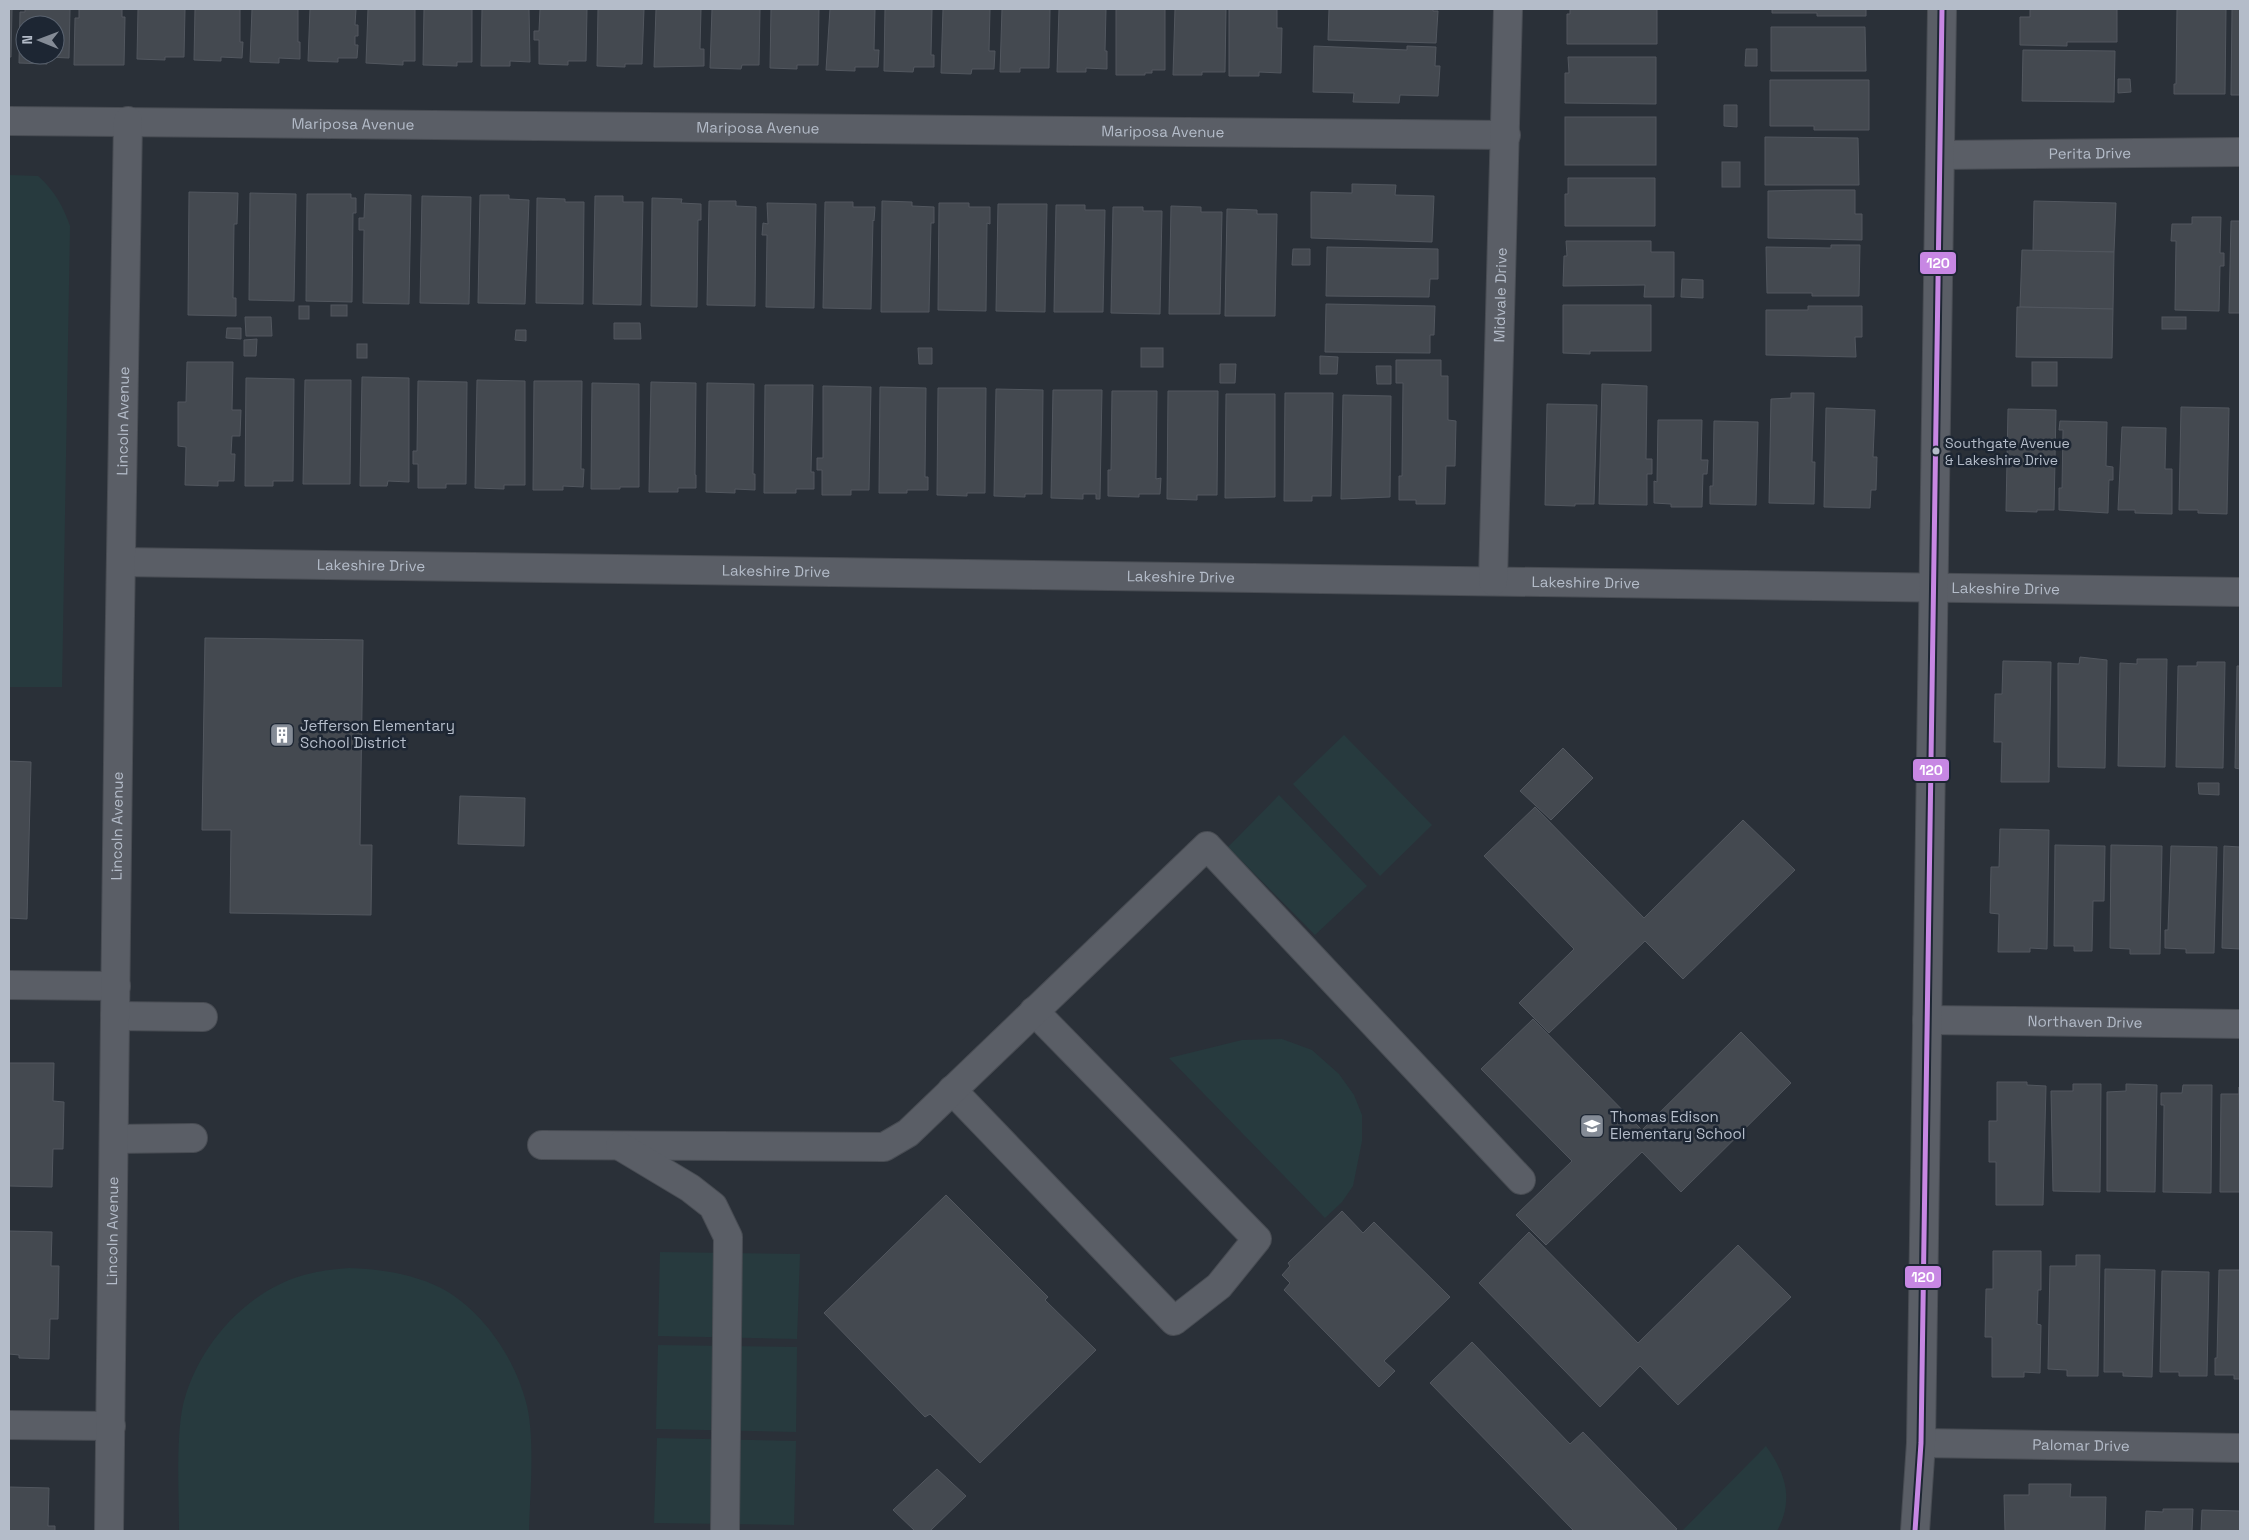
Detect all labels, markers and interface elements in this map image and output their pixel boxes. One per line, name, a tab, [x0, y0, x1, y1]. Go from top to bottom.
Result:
north arrow	[15, 15, 65, 65]
text: N	[18, 35, 36, 45]
street label: Mariposa Avenue	[291, 114, 415, 134]
street label: Mariposa Avenue	[696, 117, 820, 138]
street label: Mariposa Avenue	[1101, 121, 1225, 141]
street label: Perita Drive	[2049, 143, 2131, 163]
street label: Midvale Drive	[1489, 247, 1511, 343]
line badge: 120	[1919, 251, 1957, 275]
text: 120	[1926, 254, 1950, 272]
street label: Lincoln Avenue	[112, 366, 133, 476]
place label: Southgate Avenue & Lakeshire Drive	[1945, 434, 2070, 469]
marker: Southgate Avenue & Lakeshire Drive	[1931, 446, 1941, 456]
street label: Lakeshire Drive	[317, 555, 425, 575]
street label: Lakeshire Drive	[722, 561, 830, 581]
street label: Lakeshire Drive	[1127, 566, 1235, 587]
street label: Lakeshire Drive	[1532, 572, 1640, 593]
street label: Lakeshire Drive	[1952, 578, 2060, 598]
place label: Jefferson Elementary School District	[300, 716, 455, 752]
building icon: Jefferson Elementary School District	[269, 722, 295, 748]
line badge: 120	[1912, 758, 1950, 782]
text: 120	[1919, 761, 1943, 779]
street label: Lincoln Avenue	[107, 771, 127, 881]
street label: Northaven Drive	[2027, 1011, 2143, 1032]
place label: Thomas Edison Elementary School	[1610, 1107, 1746, 1143]
school or university icon: Thomas Edison Elementary School	[1579, 1113, 1605, 1139]
street label: Lincoln Avenue	[102, 1176, 122, 1286]
line badge: 120	[1904, 1265, 1942, 1289]
text: 120	[1911, 1268, 1935, 1286]
street label: Palomar Drive	[2032, 1435, 2130, 1455]

